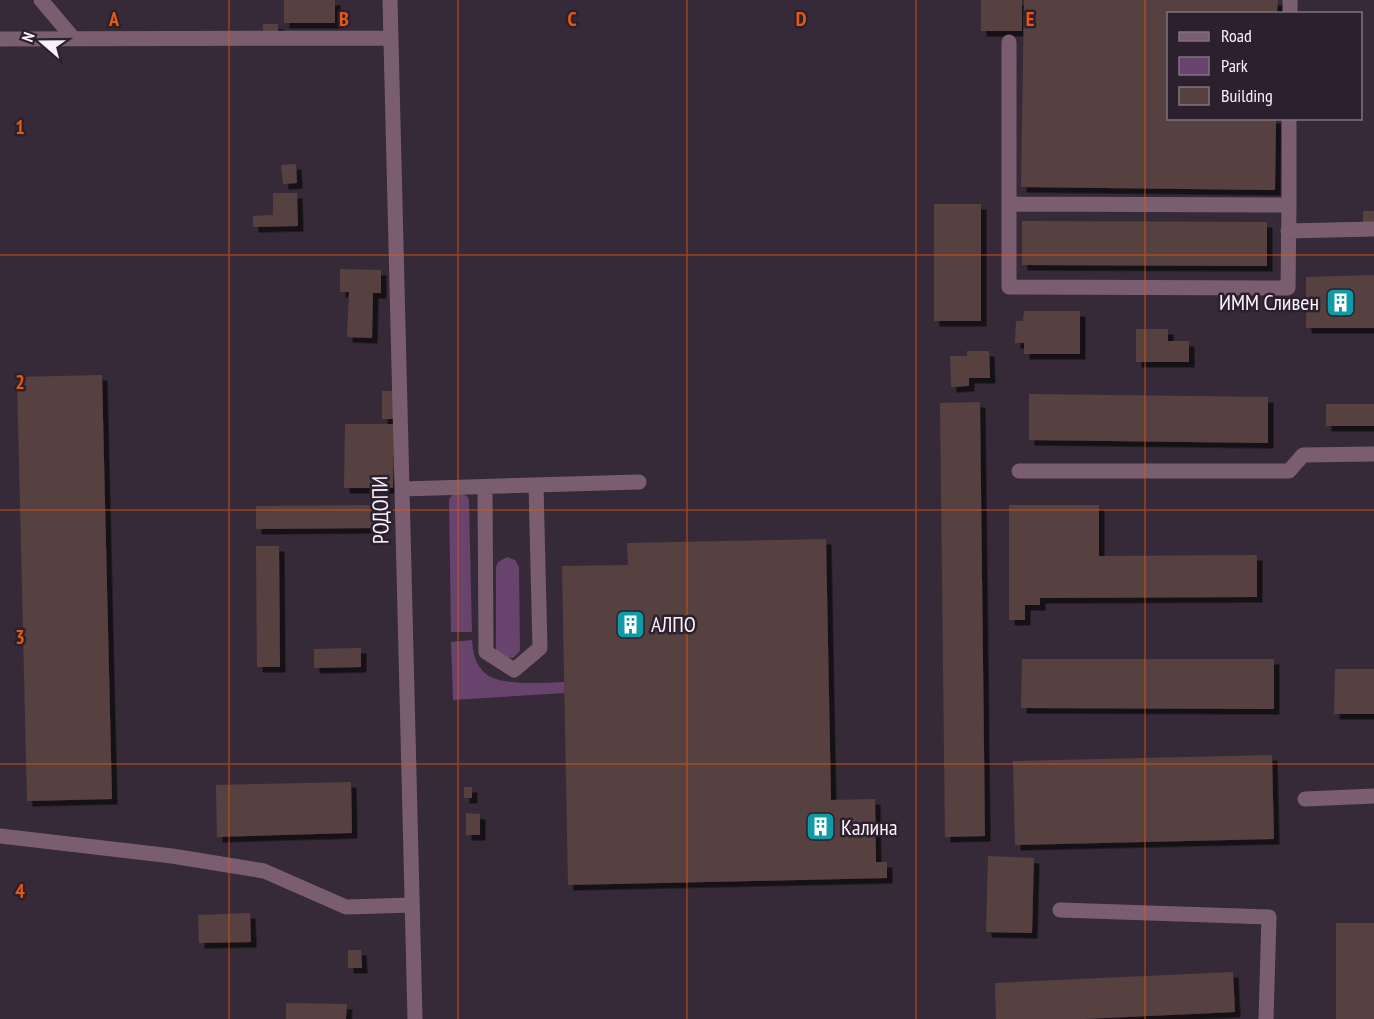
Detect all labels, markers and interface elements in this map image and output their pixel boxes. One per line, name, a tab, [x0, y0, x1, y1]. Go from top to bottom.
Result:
text: A	[108, 6, 120, 32]
text: B	[339, 6, 349, 32]
text: C	[567, 6, 577, 32]
text: D	[796, 6, 807, 32]
text: E	[1026, 6, 1034, 32]
north arrow	[12, 12, 72, 72]
legend	[1167, 12, 1362, 120]
text: Road	[1221, 24, 1252, 47]
text: N	[17, 29, 39, 44]
text: Park	[1221, 54, 1248, 77]
text: Building	[1221, 84, 1273, 107]
text: 1	[15, 114, 25, 140]
building icon: ИММ Сливен	[1324, 286, 1356, 318]
place label: ИММ Сливен	[1219, 288, 1319, 316]
text: 2	[15, 369, 25, 395]
street label: РОДОПИ	[365, 476, 395, 544]
building icon: АЛПО	[614, 608, 646, 640]
place label: АЛПО	[651, 610, 696, 638]
text: 3	[15, 624, 25, 650]
building icon: Калина	[804, 811, 836, 843]
place label: Калина	[841, 813, 898, 841]
text: 4	[15, 878, 25, 904]

